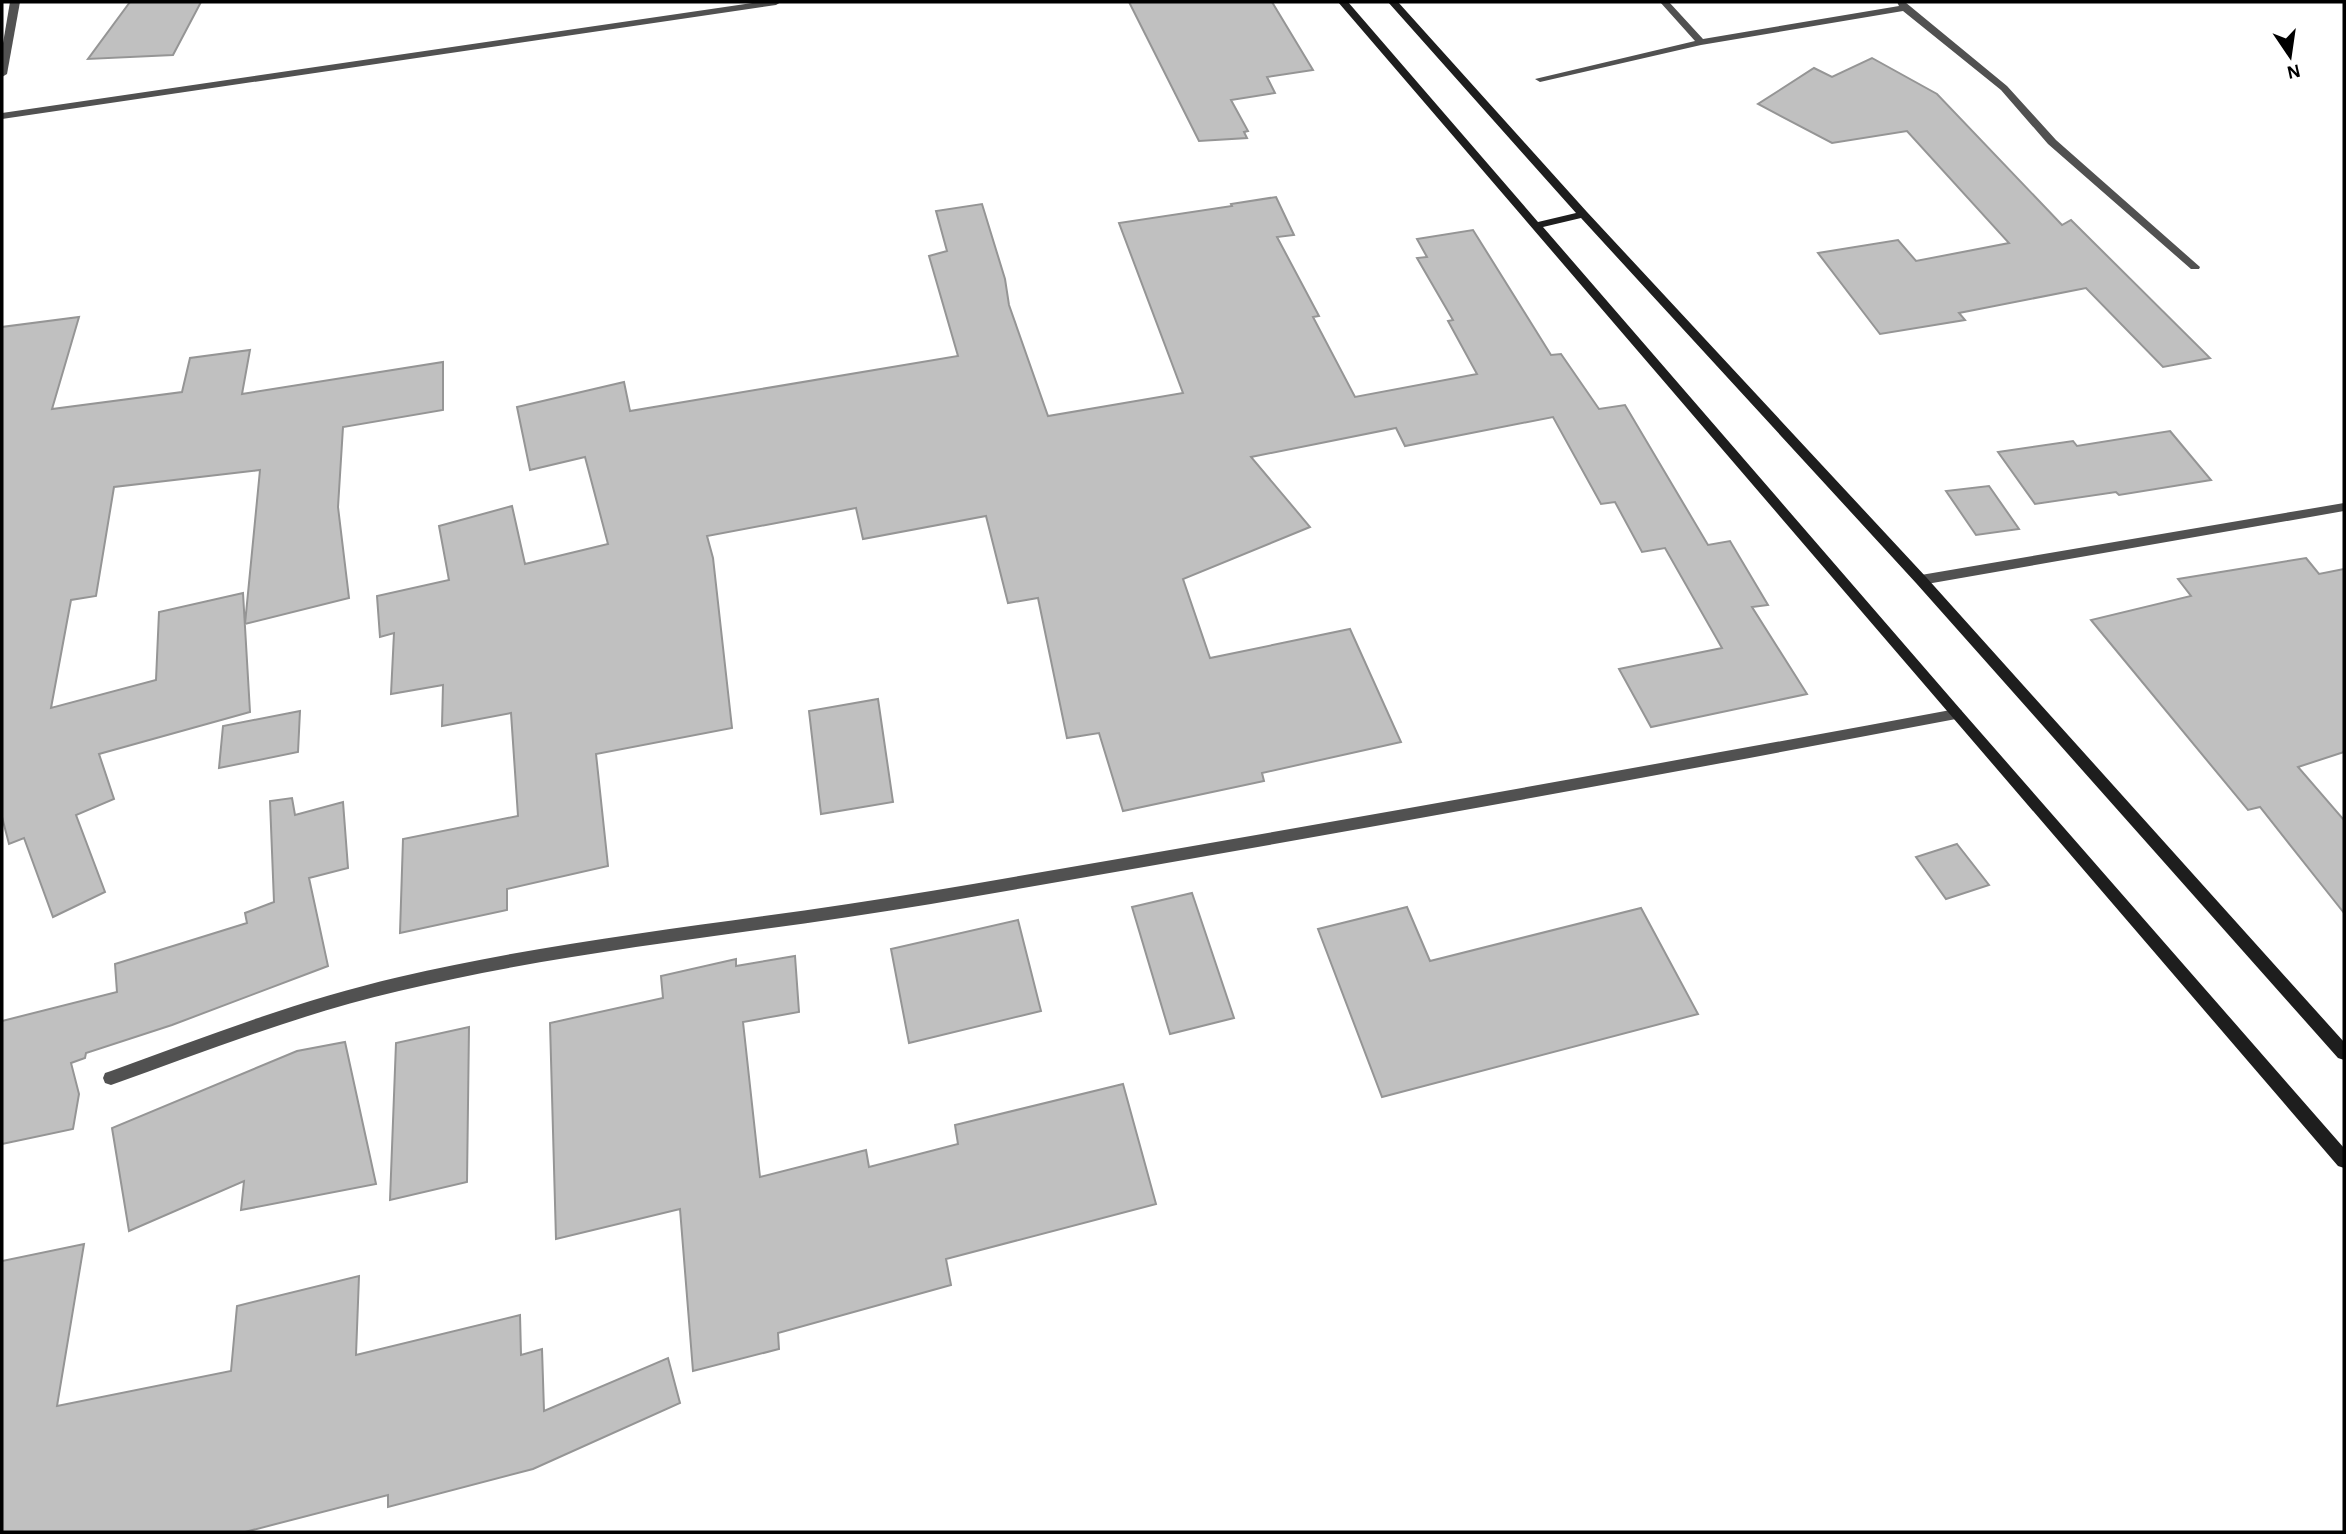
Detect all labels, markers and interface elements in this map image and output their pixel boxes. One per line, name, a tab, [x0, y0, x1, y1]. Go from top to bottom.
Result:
north arrow	[2255, 21, 2325, 91]
text: N	[2285, 60, 2302, 82]

